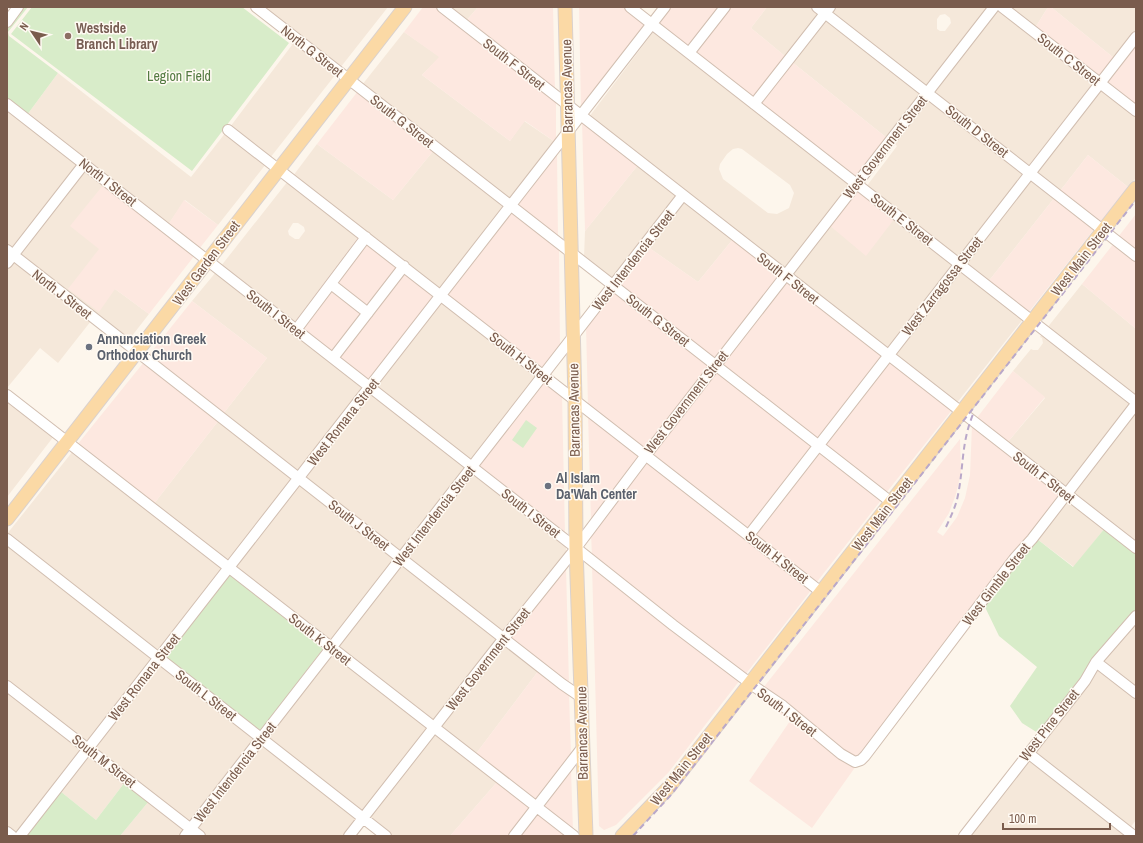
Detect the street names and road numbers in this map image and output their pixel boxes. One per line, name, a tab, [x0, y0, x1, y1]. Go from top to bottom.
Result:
street label: North G Street	[277, 21, 347, 81]
street label: South C Street	[1034, 29, 1104, 89]
street label: South F Street	[479, 34, 549, 94]
street label: Barrancas Avenue	[557, 39, 577, 133]
street label: South G Street	[367, 91, 437, 151]
street label: West Government Street	[839, 92, 931, 202]
street label: South D Street	[942, 101, 1012, 161]
street label: North I Street	[76, 154, 140, 210]
street label: South E Street	[867, 189, 937, 249]
street label: West Intendencia Street	[588, 206, 678, 314]
street label: West Garden Street	[168, 217, 244, 309]
street label: West Main Street	[1047, 219, 1115, 299]
street label: West Zarragossa Street	[898, 233, 986, 339]
street label: South F Street	[753, 248, 823, 308]
street label: North J Street	[29, 265, 95, 323]
street label: South I Street	[243, 285, 309, 343]
street label: South G Street	[623, 290, 693, 350]
street label: South H Street	[486, 328, 556, 388]
street label: West Government Street	[640, 347, 732, 457]
street label: Barrancas Avenue	[564, 363, 584, 457]
street label: West Romana Street	[303, 375, 383, 469]
street label: South F Street	[1009, 447, 1079, 507]
street label: West Intendencia Street	[389, 462, 479, 570]
street label: West Main Street	[848, 474, 916, 554]
street label: South I Street	[498, 484, 564, 542]
street label: South J Street	[325, 496, 393, 554]
street label: South H Street	[742, 527, 812, 587]
street label: West Gimble Street	[958, 539, 1034, 629]
street label: West Government Street	[442, 604, 534, 714]
street label: South K Street	[285, 609, 355, 669]
street label: West Romana Street	[104, 630, 184, 724]
street label: South L Street	[172, 665, 240, 725]
street label: South I Street	[754, 684, 820, 740]
street label: West Pine Street	[1015, 685, 1083, 765]
street label: Barrancas Avenue	[572, 686, 592, 780]
street label: West Intendencia Street	[190, 718, 280, 826]
street label: West Main Street	[646, 729, 716, 809]
street label: South M Street	[68, 730, 140, 792]

